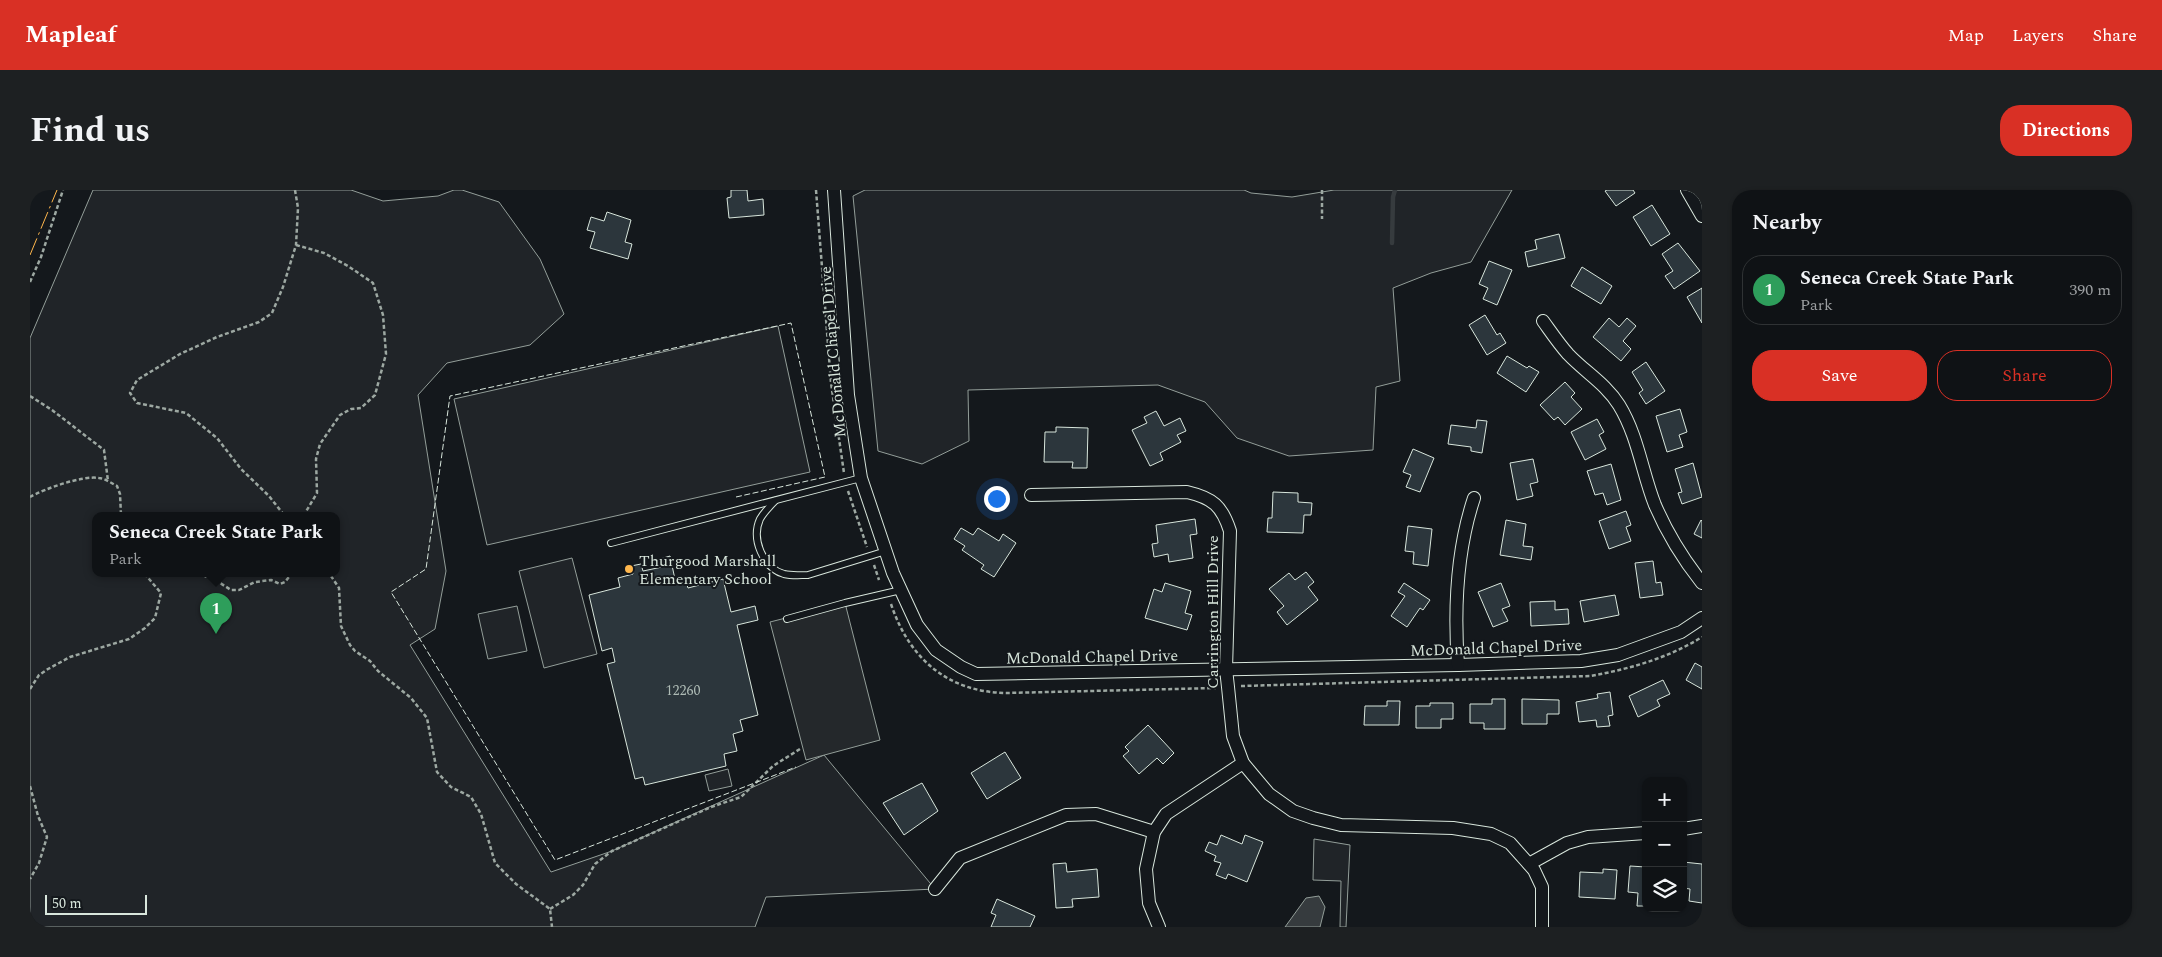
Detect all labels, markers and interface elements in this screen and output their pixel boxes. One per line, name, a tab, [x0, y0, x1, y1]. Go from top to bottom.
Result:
text: Mapleaf	[25, 17, 116, 53]
text: Map	[1948, 22, 1984, 49]
text: Layers	[2012, 22, 2064, 49]
text: Share	[2092, 22, 2137, 49]
text: Find us	[30, 104, 150, 157]
button: Directions	[2000, 105, 2132, 156]
text: Nearby	[1752, 207, 1822, 239]
text: Seneca Creek State Park	[1800, 264, 2014, 293]
street label: McDonald Chapel Drive	[814, 265, 852, 439]
text: 1	[1765, 278, 1773, 302]
text: 390 m	[2069, 278, 2111, 302]
text: Park	[1800, 293, 1833, 317]
button: Save	[1752, 350, 1927, 401]
button: Share	[1937, 350, 2112, 401]
your location	[984, 486, 1010, 512]
popup	[92, 512, 340, 577]
text: Seneca Creek State Park	[109, 518, 323, 547]
street label: Carrington Hill Drive	[1201, 535, 1225, 689]
text: Park	[109, 547, 142, 571]
place label: Thurgood Marshall Elementary School	[639, 549, 776, 591]
marker: Thurgood Marshall Elementary School	[623, 563, 635, 575]
pin: 1	[200, 593, 232, 634]
street label: McDonald Chapel Drive	[1410, 633, 1582, 663]
street label: McDonald Chapel Drive	[1006, 643, 1178, 671]
house number: 12260	[666, 680, 701, 701]
map controls	[1642, 777, 1687, 912]
button: +	[1642, 777, 1687, 822]
button: −	[1642, 822, 1687, 867]
button: layers	[1642, 867, 1687, 912]
scale bar	[45, 892, 148, 915]
text: 50 m	[52, 893, 82, 914]

